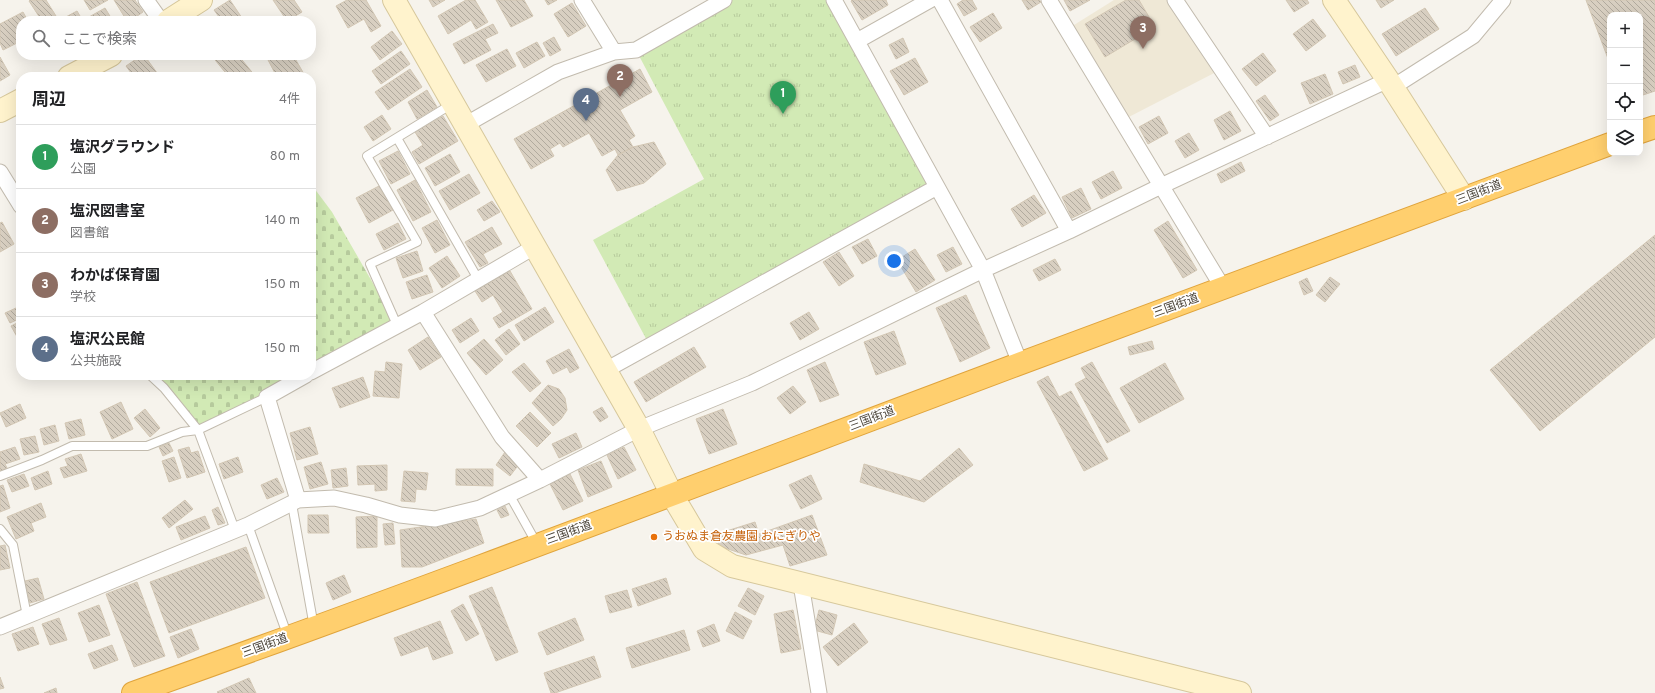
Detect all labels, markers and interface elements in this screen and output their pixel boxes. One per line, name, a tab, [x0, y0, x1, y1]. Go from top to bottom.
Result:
map controls	[1607, 12, 1643, 156]
button: +	[1607, 12, 1643, 48]
search box	[16, 16, 316, 60]
pin: 3	[1130, 16, 1156, 49]
icon: search	[30, 27, 52, 49]
text: ここで検索	[62, 31, 137, 50]
button: −	[1607, 48, 1643, 84]
pin: 2	[607, 64, 633, 97]
pin: 1	[770, 81, 796, 114]
button: locate	[1607, 84, 1643, 120]
pin: 4	[573, 88, 599, 121]
text: 周辺	[32, 90, 66, 112]
text: 4件	[279, 92, 300, 108]
button: layers	[1607, 120, 1643, 156]
text: 塩沢グラウンド	[70, 139, 175, 158]
text: 1	[42, 149, 48, 165]
text: 80 m	[270, 149, 300, 165]
text: 公園	[70, 162, 96, 178]
street label: 三国街道	[1454, 177, 1504, 209]
text: 塩沢図書室	[70, 203, 145, 222]
text: 2	[41, 213, 49, 229]
text: 140 m	[265, 213, 300, 229]
text: 図書館	[70, 226, 109, 242]
your location	[884, 251, 904, 271]
text: わかば保育園	[70, 267, 160, 286]
text: 3	[41, 277, 49, 293]
text: 150 m	[265, 277, 300, 293]
text: 学校	[70, 290, 96, 306]
street label: 三国街道	[1151, 290, 1201, 322]
text: 塩沢公民館	[70, 331, 145, 350]
text: 4	[41, 341, 49, 357]
text: 150 m	[265, 341, 300, 357]
text: 公共施設	[70, 354, 122, 370]
street label: 三国街道	[847, 403, 897, 435]
street label: 三国街道	[544, 517, 594, 549]
place label: うおぬま倉友農園 おにぎりや	[662, 529, 821, 545]
marker: うおぬま倉友農園 おにぎりや	[649, 532, 659, 542]
street label: 三国街道	[240, 630, 290, 662]

